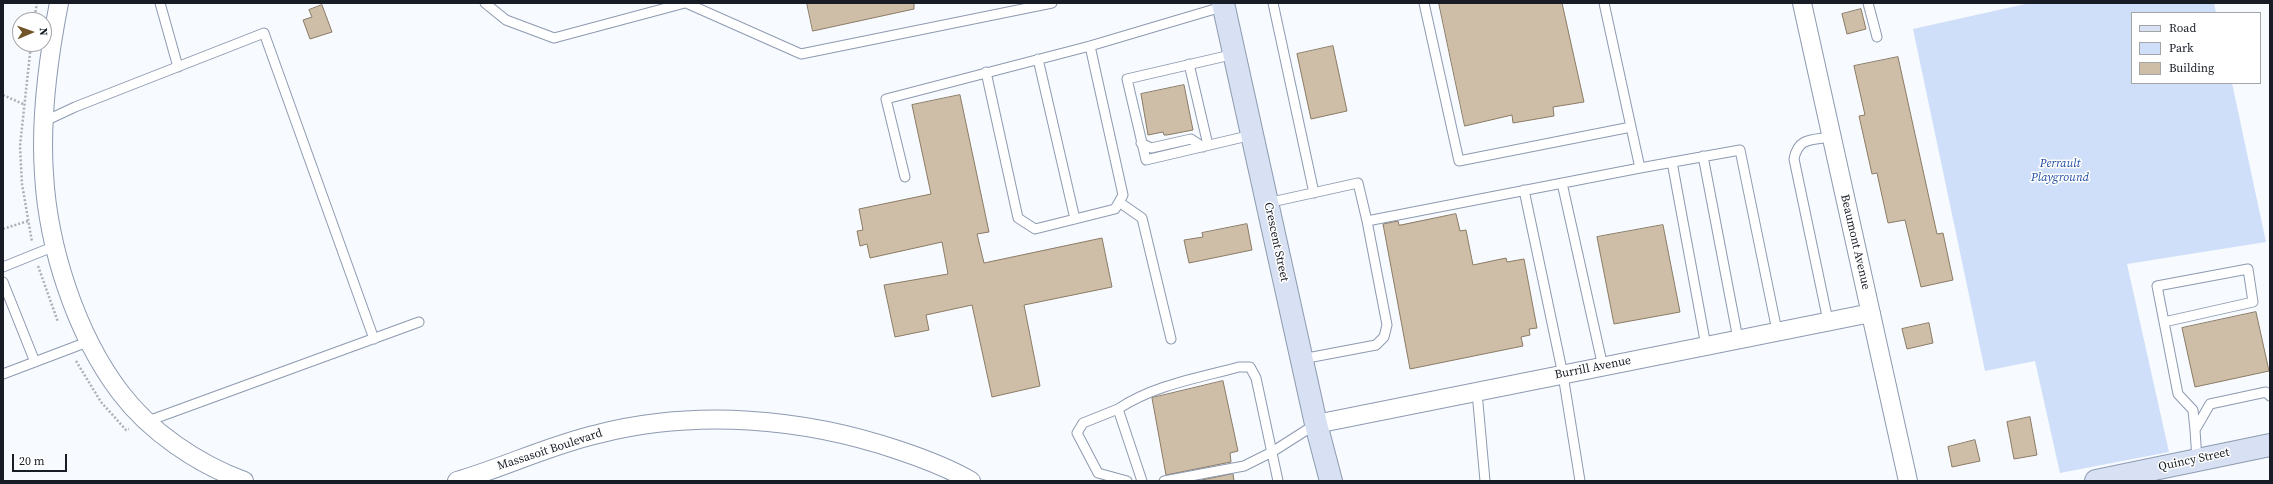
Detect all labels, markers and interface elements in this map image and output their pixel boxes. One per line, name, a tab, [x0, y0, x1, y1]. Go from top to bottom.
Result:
north arrow	[12, 12, 52, 52]
legend	[2131, 12, 2261, 84]
text: Road	[2169, 20, 2196, 36]
text: N	[36, 27, 51, 36]
text: Park	[2169, 40, 2194, 56]
text: Building	[2169, 60, 2214, 76]
park label: Perrault Playground	[2031, 157, 2089, 185]
street label: Beaumont Avenue	[1837, 193, 1873, 291]
street label: Crescent Street	[1261, 201, 1291, 283]
street label: Burrill Avenue	[1554, 354, 1632, 382]
street label: Massasoit Boulevard	[496, 426, 604, 474]
street label: Quincy Street	[2157, 445, 2231, 475]
scale bar	[14, 446, 69, 472]
text: 20 m	[19, 453, 45, 469]

